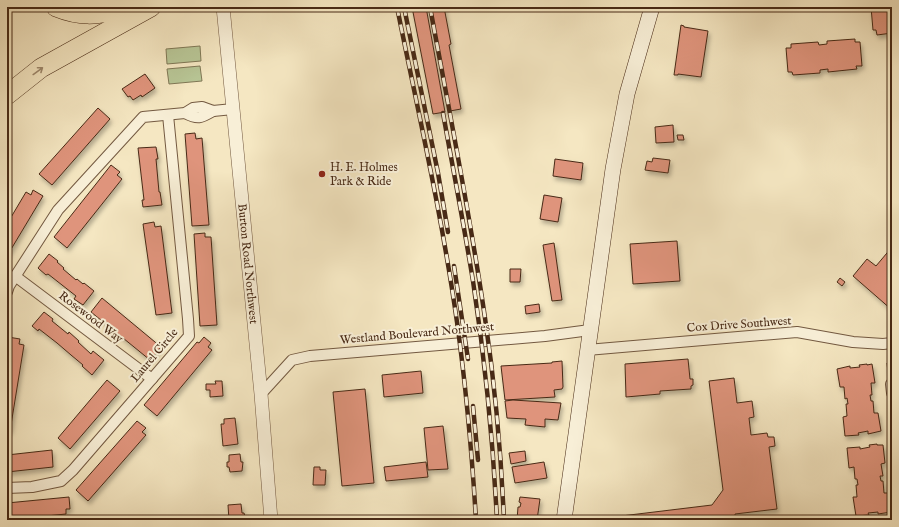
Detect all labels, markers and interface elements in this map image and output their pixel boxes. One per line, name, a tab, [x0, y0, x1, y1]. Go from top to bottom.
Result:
one-way arrow	[32, 67, 43, 75]
place label: H. E. Holmes Park & Ride	[330, 160, 398, 189]
marker: H. E. Holmes Park & Ride	[317, 169, 327, 179]
street label: Burton Road Northwest	[234, 203, 261, 325]
street label: Rosewood Way	[56, 288, 126, 347]
street label: Cox Drive Southwest	[686, 313, 792, 336]
street label: Westland Boulevard Northwest	[339, 319, 495, 348]
street label: Laurel Circle	[127, 325, 182, 385]

